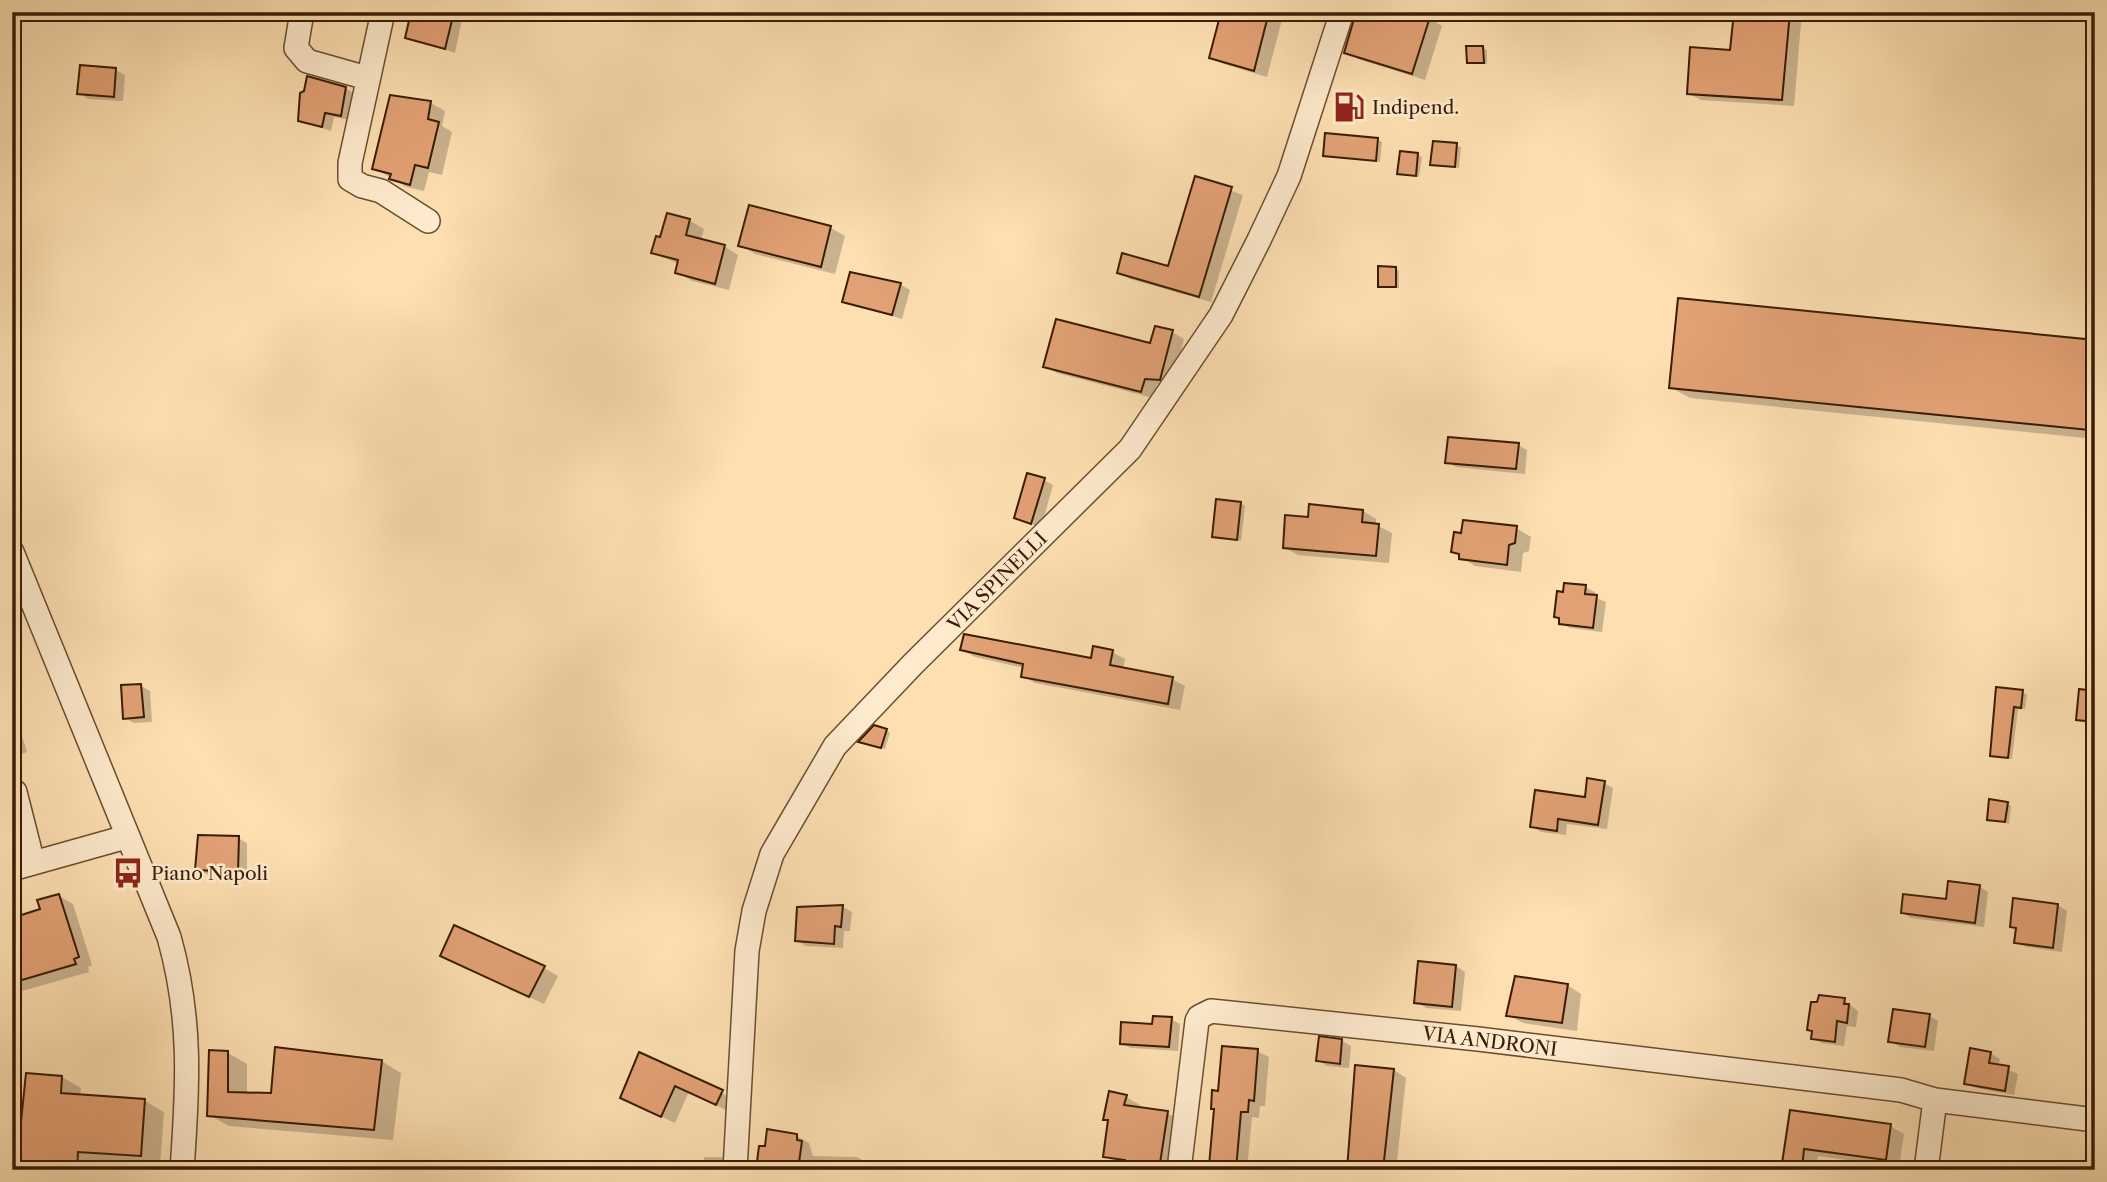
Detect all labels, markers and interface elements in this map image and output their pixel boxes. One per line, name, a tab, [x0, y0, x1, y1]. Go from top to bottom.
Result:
fuel station icon: Indipend.	[1332, 90, 1366, 124]
place label: Indipend.	[1372, 96, 1459, 119]
street label: VIA SPINELLI	[942, 527, 1052, 637]
bus stop icon: Piano Napoli	[111, 856, 145, 890]
place label: Piano Napoli	[151, 862, 268, 885]
street label: VIA ANDRONI	[1420, 1022, 1559, 1061]

